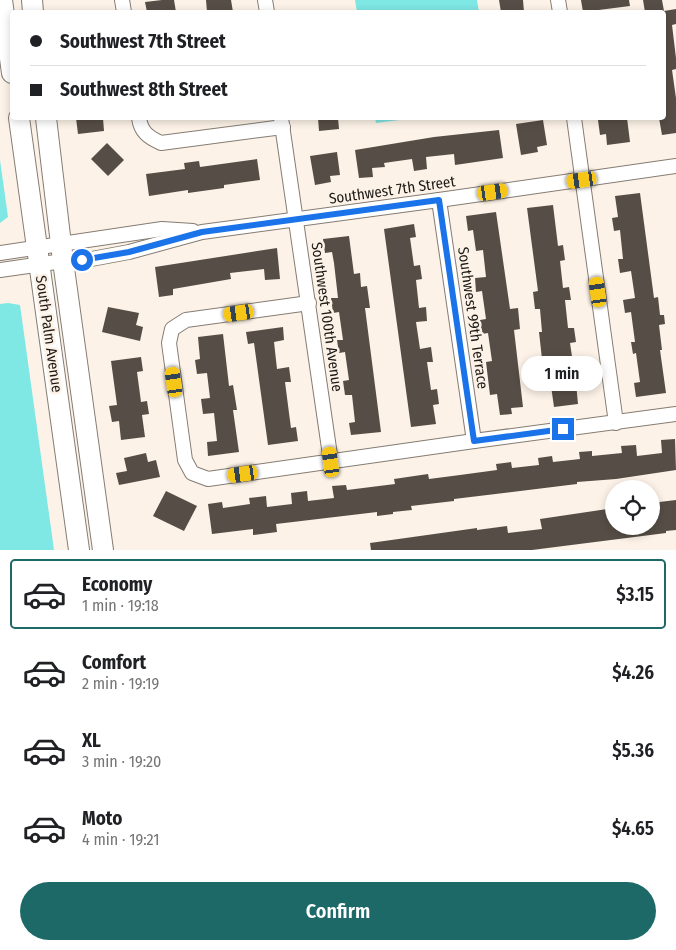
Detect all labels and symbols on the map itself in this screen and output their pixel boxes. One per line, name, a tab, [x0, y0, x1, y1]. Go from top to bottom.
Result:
car	[566, 170, 597, 190]
street label: Southwest 7th Street	[328, 172, 456, 208]
car	[477, 182, 508, 202]
street label: Southwest 100th Avenue	[308, 241, 346, 393]
street label: Southwest 99th Terrace	[454, 246, 492, 390]
route start	[71, 249, 93, 271]
street label: South Palm Avenue	[32, 274, 66, 394]
car	[588, 276, 607, 308]
car	[223, 303, 254, 323]
callout: 1 min	[522, 356, 604, 392]
car	[164, 366, 183, 398]
route end	[552, 418, 574, 440]
car	[321, 446, 340, 478]
car	[227, 464, 258, 484]

